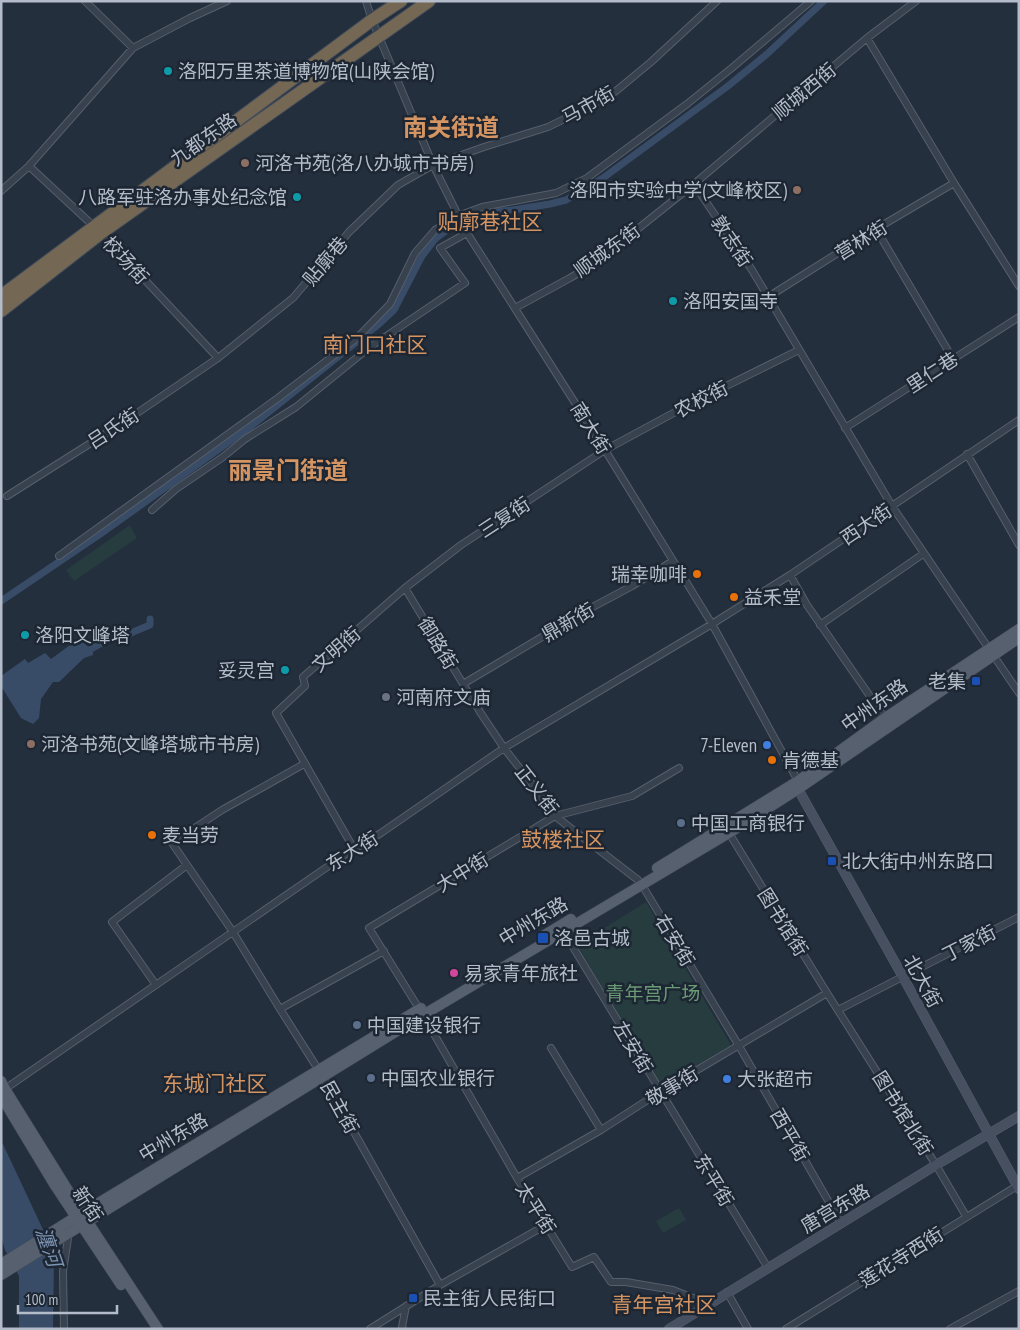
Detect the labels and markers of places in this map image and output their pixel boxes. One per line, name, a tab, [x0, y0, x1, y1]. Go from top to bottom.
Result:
place label: 洛阳万里茶道博物馆(山陕会馆)	[178, 59, 434, 83]
marker: 洛阳万里茶道博物馆(山陕会馆)	[162, 65, 174, 77]
place label: 河洛书苑(洛八办城市书房)	[255, 151, 473, 175]
marker: 河洛书苑(洛八办城市书房)	[239, 157, 251, 169]
place label: 洛阳市实验中学(文峰校区)	[569, 178, 788, 202]
marker: 洛阳市实验中学(文峰校区)	[791, 184, 803, 196]
place label: 八路军驻洛办事处纪念馆	[78, 185, 287, 209]
marker: 八路军驻洛办事处纪念馆	[291, 191, 303, 203]
place label: 洛阳安国寺	[683, 289, 778, 313]
marker: 洛阳安国寺	[667, 295, 679, 307]
place label: 瑞幸咖啡	[611, 562, 687, 586]
marker: 瑞幸咖啡	[691, 568, 703, 580]
place label: 益禾堂	[744, 585, 801, 609]
marker: 益禾堂	[728, 591, 740, 603]
place label: 洛阳文峰塔	[35, 623, 130, 647]
marker: 洛阳文峰塔	[19, 629, 31, 641]
place label: 妥灵宫	[218, 658, 275, 682]
marker: 妥灵宫	[279, 664, 291, 676]
place label: 老集	[928, 669, 966, 693]
marker: 老集	[970, 675, 982, 687]
place label: 河南府文庙	[396, 685, 491, 709]
marker: 河南府文庙	[380, 691, 392, 703]
place label: 河洛书苑(文峰塔城市书房)	[41, 732, 259, 756]
place label: 7-Eleven	[700, 733, 757, 757]
marker: 河洛书苑(文峰塔城市书房)	[25, 738, 37, 750]
marker: 7-Eleven	[761, 739, 773, 751]
place label: 肯德基	[782, 748, 839, 772]
marker: 肯德基	[766, 754, 778, 766]
place label: 中国工商银行	[691, 811, 805, 835]
marker: 中国工商银行	[675, 817, 687, 829]
place label: 麦当劳	[162, 823, 219, 847]
marker: 麦当劳	[146, 829, 158, 841]
place label: 北大街中州东路口	[842, 849, 994, 873]
marker: 北大街中州东路口	[826, 855, 838, 867]
place label: 洛邑古城	[554, 926, 630, 950]
marker: 洛邑古城	[536, 931, 550, 945]
place label: 易家青年旅社	[464, 961, 578, 985]
marker: 易家青年旅社	[448, 967, 460, 979]
place label: 中国建设银行	[367, 1013, 481, 1037]
marker: 中国建设银行	[351, 1019, 363, 1031]
place label: 中国农业银行	[381, 1066, 495, 1090]
place label: 大张超市	[737, 1067, 813, 1091]
marker: 中国农业银行	[365, 1072, 377, 1084]
marker: 大张超市	[721, 1073, 733, 1085]
place label: 民主街人民街口	[423, 1286, 556, 1310]
marker: 民主街人民街口	[407, 1292, 419, 1304]

